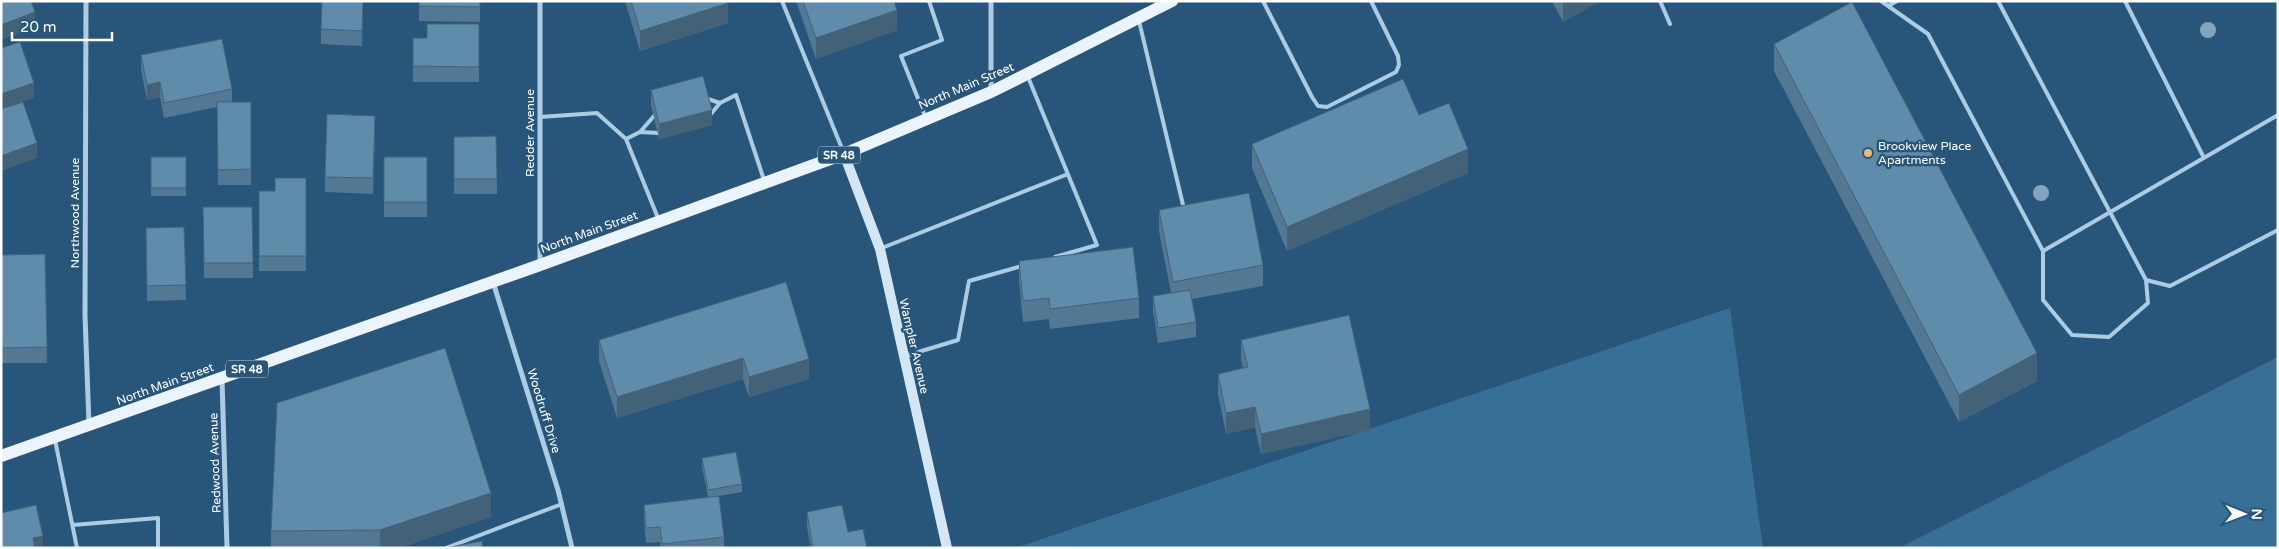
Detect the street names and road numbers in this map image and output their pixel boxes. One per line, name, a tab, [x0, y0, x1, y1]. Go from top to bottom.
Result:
street label: North Main Street	[916, 59, 1016, 112]
street label: Redder Avenue	[523, 89, 537, 177]
road number: SR 48	[818, 146, 860, 164]
street label: Northwood Avenue	[68, 157, 82, 268]
street label: North Main Street	[538, 208, 640, 256]
street label: Wampler Avenue	[896, 297, 932, 395]
street label: North Main Street	[114, 360, 216, 408]
road number: SR 48	[226, 360, 268, 378]
street label: Woodruff Drive	[524, 367, 564, 455]
street label: Redwood Avenue	[206, 412, 224, 513]

